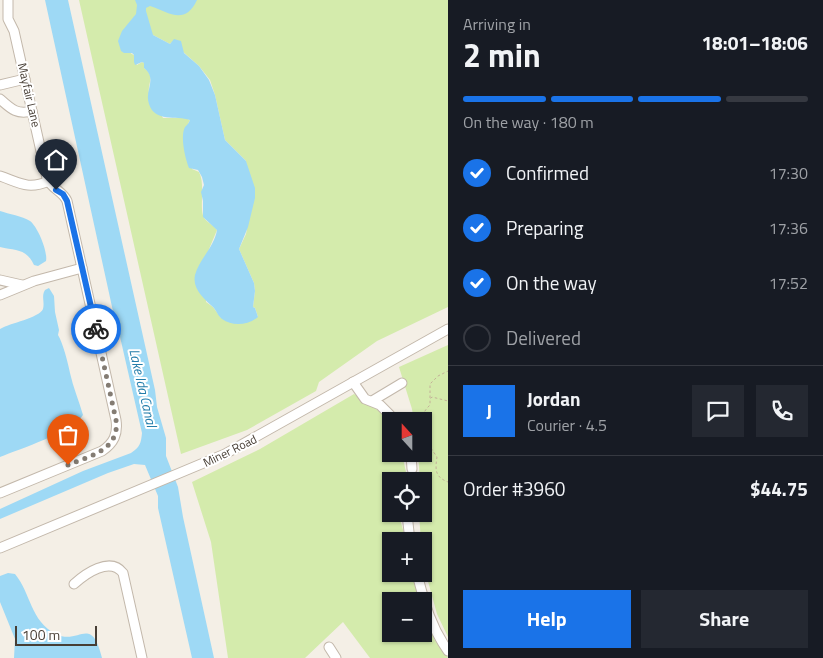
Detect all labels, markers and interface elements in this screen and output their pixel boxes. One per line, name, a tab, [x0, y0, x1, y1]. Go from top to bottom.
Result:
text: Arriving in	[463, 12, 531, 36]
text: 18:01–18:06	[701, 28, 808, 57]
text: 2 min	[463, 31, 541, 79]
street label: Mayfair Lane	[13, 61, 46, 129]
text: On the way · 180 m	[463, 110, 594, 134]
pin	[35, 139, 77, 190]
icon: home	[42, 146, 70, 174]
text: Confirmed	[506, 158, 589, 187]
icon: check	[463, 159, 491, 187]
text: 17:30	[769, 161, 808, 185]
text: Preparing	[506, 213, 583, 242]
icon: check	[463, 214, 491, 242]
text: 17:36	[769, 216, 808, 240]
text: On the way	[506, 268, 597, 297]
icon: check	[463, 269, 491, 297]
text: 17:52	[769, 271, 808, 295]
courier	[71, 304, 121, 354]
icon: bike	[82, 315, 110, 343]
text: Delivered	[506, 323, 581, 352]
water label: Lake Ida Canal	[124, 347, 163, 431]
text: Jordan	[527, 384, 580, 413]
button: chat	[692, 385, 744, 437]
button: phone	[756, 385, 808, 437]
text: J	[486, 396, 492, 425]
north arrow	[382, 412, 432, 462]
map controls	[382, 412, 432, 642]
text: Courier · 4.5	[527, 413, 607, 437]
pin	[47, 414, 89, 465]
icon: bag	[54, 421, 82, 449]
street label: Miner Road	[200, 429, 260, 472]
button: locate	[382, 472, 432, 522]
text: Order #3960	[463, 474, 565, 503]
text: $44.75	[750, 474, 808, 503]
button: +	[382, 532, 432, 582]
button: Help	[463, 590, 631, 648]
button: Share	[641, 590, 808, 648]
button: −	[382, 592, 432, 642]
scale bar	[15, 623, 98, 646]
text: 100 m	[22, 624, 60, 645]

